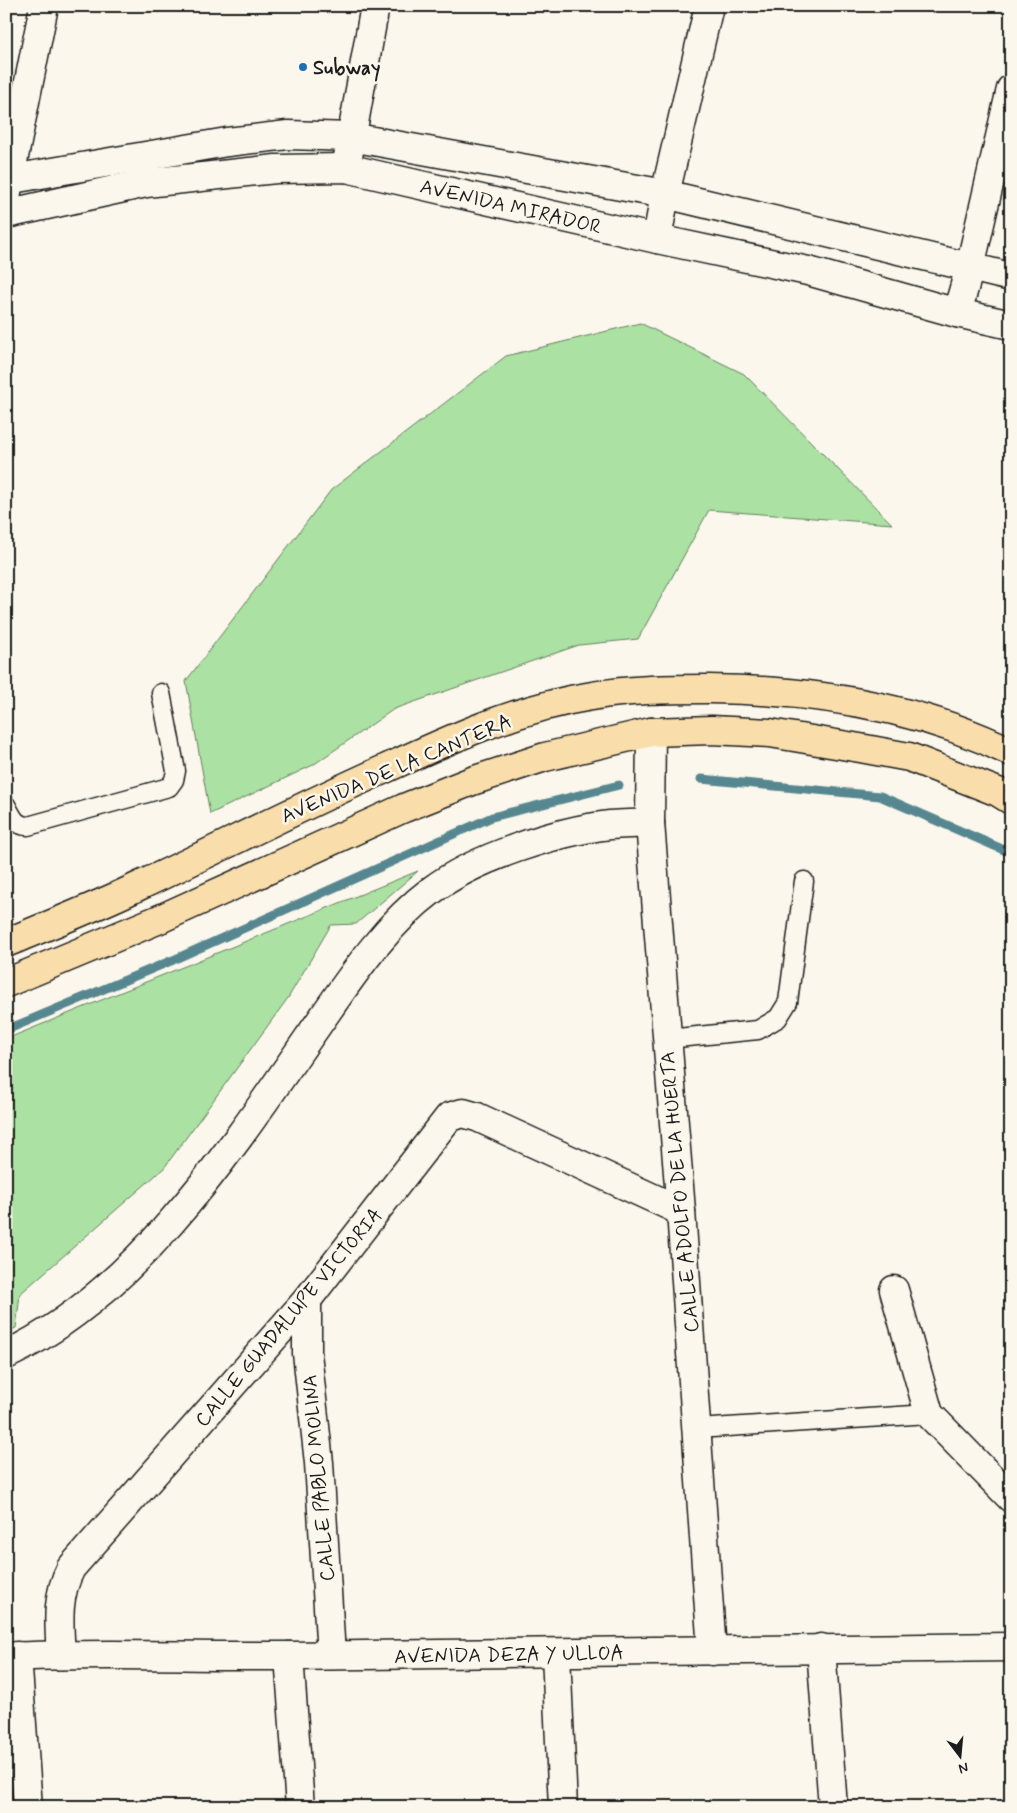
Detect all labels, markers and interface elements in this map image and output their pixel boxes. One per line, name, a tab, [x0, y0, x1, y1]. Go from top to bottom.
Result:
place label: Subway	[313, 55, 380, 82]
marker: Subway	[297, 61, 309, 73]
street label: AVENIDA MIRADOR	[417, 173, 604, 241]
street label: AVENIDA DE LA CANTERA	[277, 708, 516, 830]
street label: CALLE ADOLFO DE LA HUERTA	[655, 1050, 706, 1334]
street label: CALLE GUADALUPE VICTORIA	[189, 1203, 389, 1433]
street label: CALLE PABLO MOLINA	[297, 1373, 342, 1582]
street label: AVENIDA DEZA Y ULLOA	[394, 1640, 624, 1671]
north arrow	[934, 1730, 984, 1780]
text: N	[956, 1758, 970, 1777]

